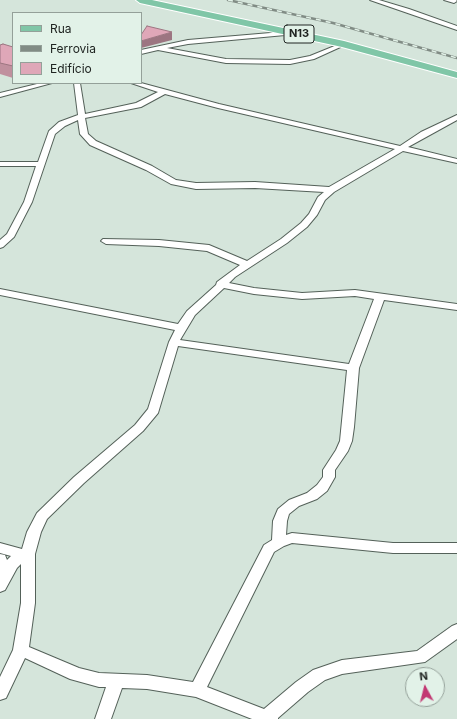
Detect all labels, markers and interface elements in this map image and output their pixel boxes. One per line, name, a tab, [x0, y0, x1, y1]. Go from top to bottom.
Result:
legend	[12, 12, 142, 84]
text: Rua	[50, 21, 72, 36]
road number: N13	[284, 25, 314, 43]
text: Ferrovia	[50, 41, 96, 56]
text: Edifício	[50, 61, 92, 76]
north arrow	[405, 667, 445, 707]
text: N	[419, 669, 429, 684]

